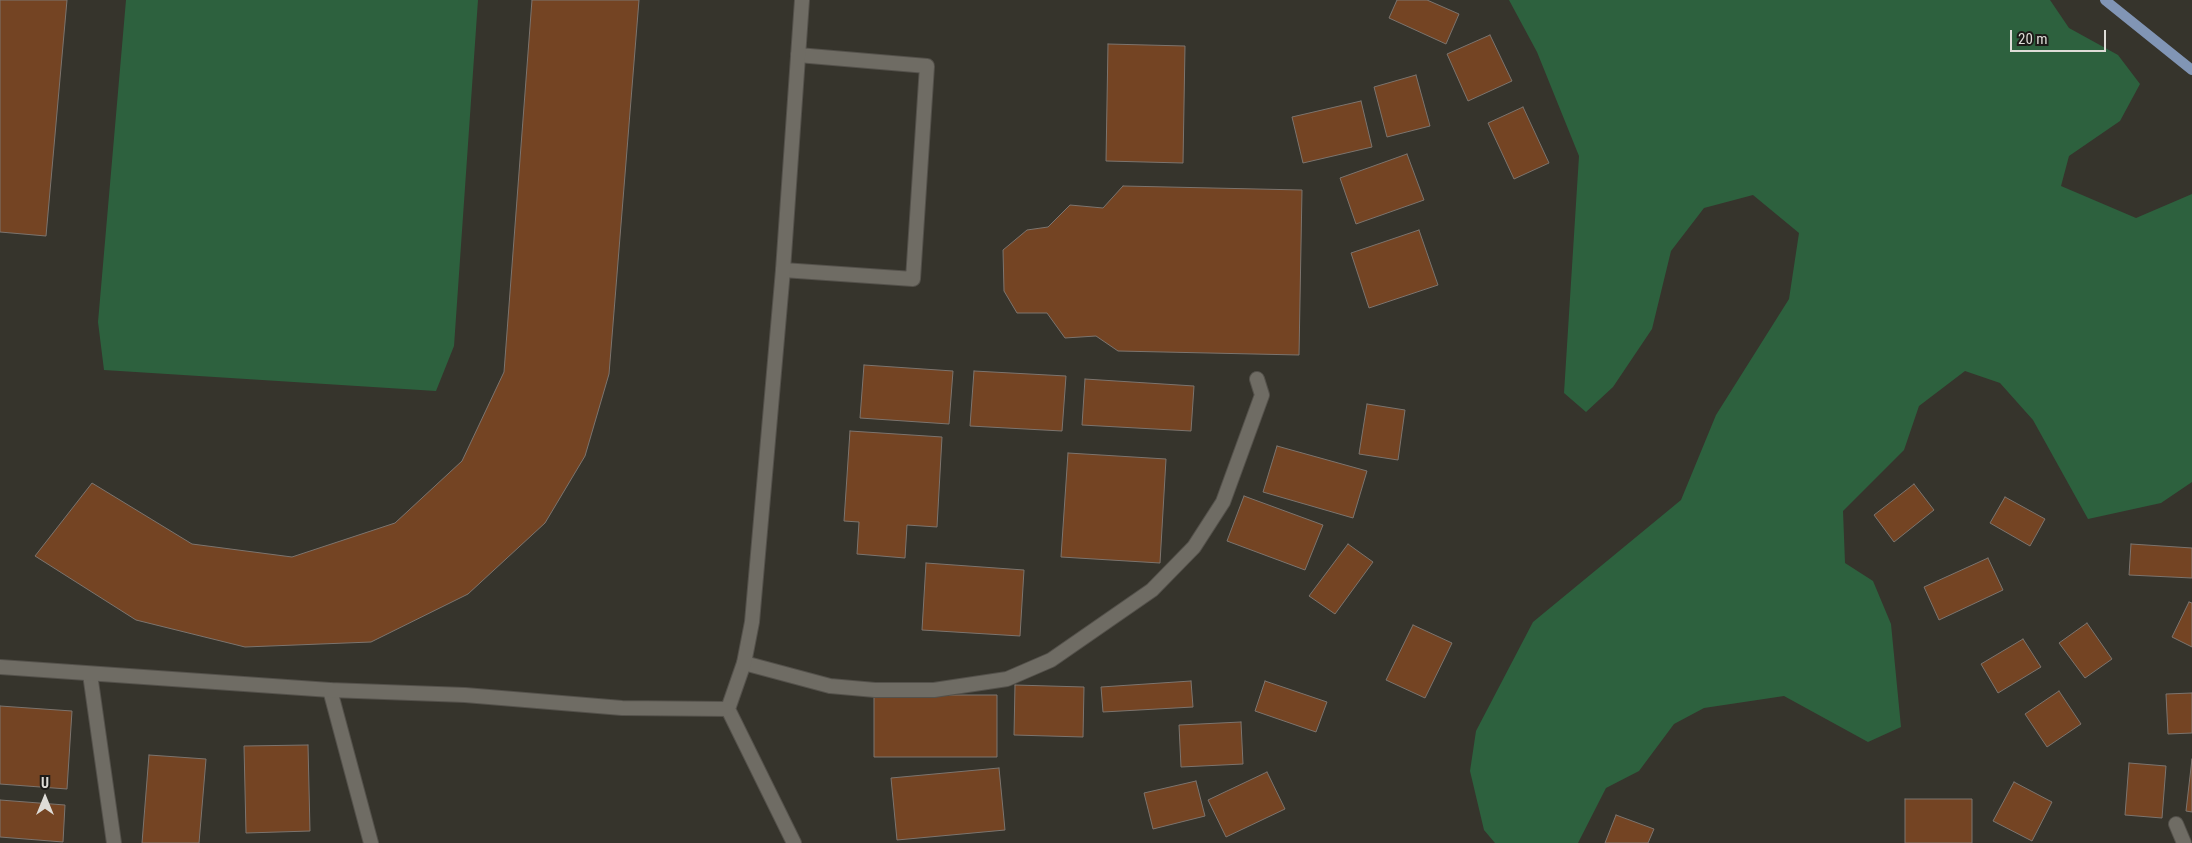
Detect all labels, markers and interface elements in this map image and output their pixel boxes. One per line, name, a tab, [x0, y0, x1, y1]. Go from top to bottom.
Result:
scale bar	[2012, 20, 2108, 52]
text: 20 m	[2018, 30, 2048, 48]
north arrow	[20, 773, 70, 823]
text: U	[41, 775, 49, 791]

